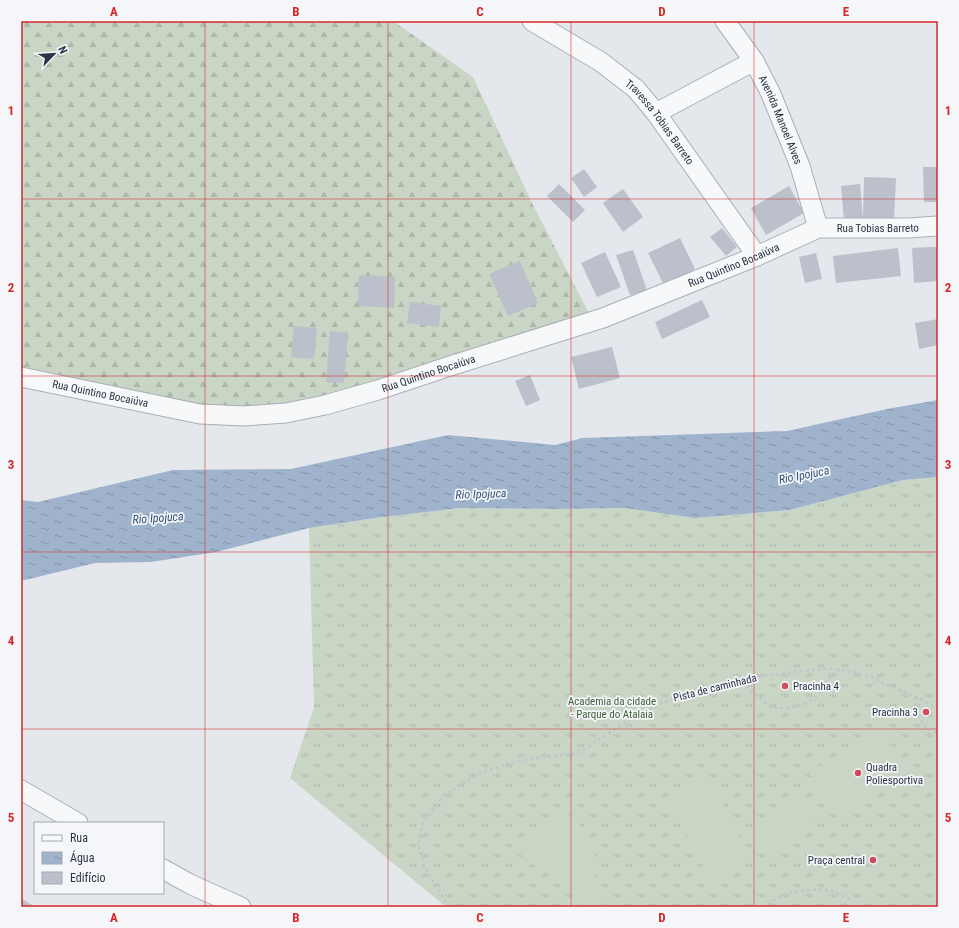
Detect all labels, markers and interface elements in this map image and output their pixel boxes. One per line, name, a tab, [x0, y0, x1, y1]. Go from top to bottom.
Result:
text: A	[110, 4, 118, 19]
text: B	[292, 4, 300, 19]
text: C	[476, 4, 484, 19]
text: D	[658, 4, 666, 19]
text: E	[843, 4, 850, 19]
north arrow	[34, 34, 74, 74]
text: N	[55, 44, 70, 56]
street label: Avenida Manoel Alves	[756, 73, 805, 166]
street label: Travessa Tobias Barreto	[623, 77, 697, 167]
text: 1	[8, 103, 14, 118]
text: 1	[945, 103, 951, 118]
street label: Rua Tobias Barreto	[837, 221, 920, 235]
street label: Rua Quintino Bocaiúva	[686, 240, 781, 290]
text: 2	[8, 280, 15, 295]
text: 2	[945, 280, 952, 295]
street label: Rua Quintino Bocaiúva	[380, 352, 477, 395]
street label: Rua Quintino Bocaiúva	[51, 377, 149, 410]
text: 3	[8, 457, 14, 472]
text: 3	[945, 457, 951, 472]
water label: Rio Ipojuca	[778, 463, 830, 487]
water label: Rio Ipojuca	[455, 486, 507, 502]
water label: Rio Ipojuca	[132, 509, 184, 527]
text: 4	[8, 633, 15, 648]
text: 4	[945, 633, 952, 648]
street label: Pista de caminhada	[672, 671, 758, 705]
place label: Pracinha 4	[793, 680, 840, 693]
marker: Pracinha 4	[780, 681, 790, 691]
park label: Academia da cidade - Parque do Atalaia	[568, 695, 656, 721]
place label: Pracinha 3	[872, 706, 918, 719]
marker: Pracinha 3	[921, 707, 931, 717]
place label: Quadra Poliesportiva	[866, 761, 923, 787]
marker: Quadra Poliesportiva	[853, 768, 863, 778]
text: 5	[8, 810, 15, 825]
text: 5	[945, 810, 952, 825]
legend	[34, 822, 164, 894]
text: Rua	[70, 831, 88, 845]
text: Água	[70, 850, 95, 865]
place label: Praça central	[808, 854, 865, 867]
marker: Praça central	[868, 855, 878, 865]
text: Edifício	[70, 871, 106, 885]
text: A	[110, 910, 118, 925]
text: B	[292, 910, 300, 925]
text: C	[476, 910, 484, 925]
text: D	[658, 910, 666, 925]
text: E	[843, 910, 850, 925]

